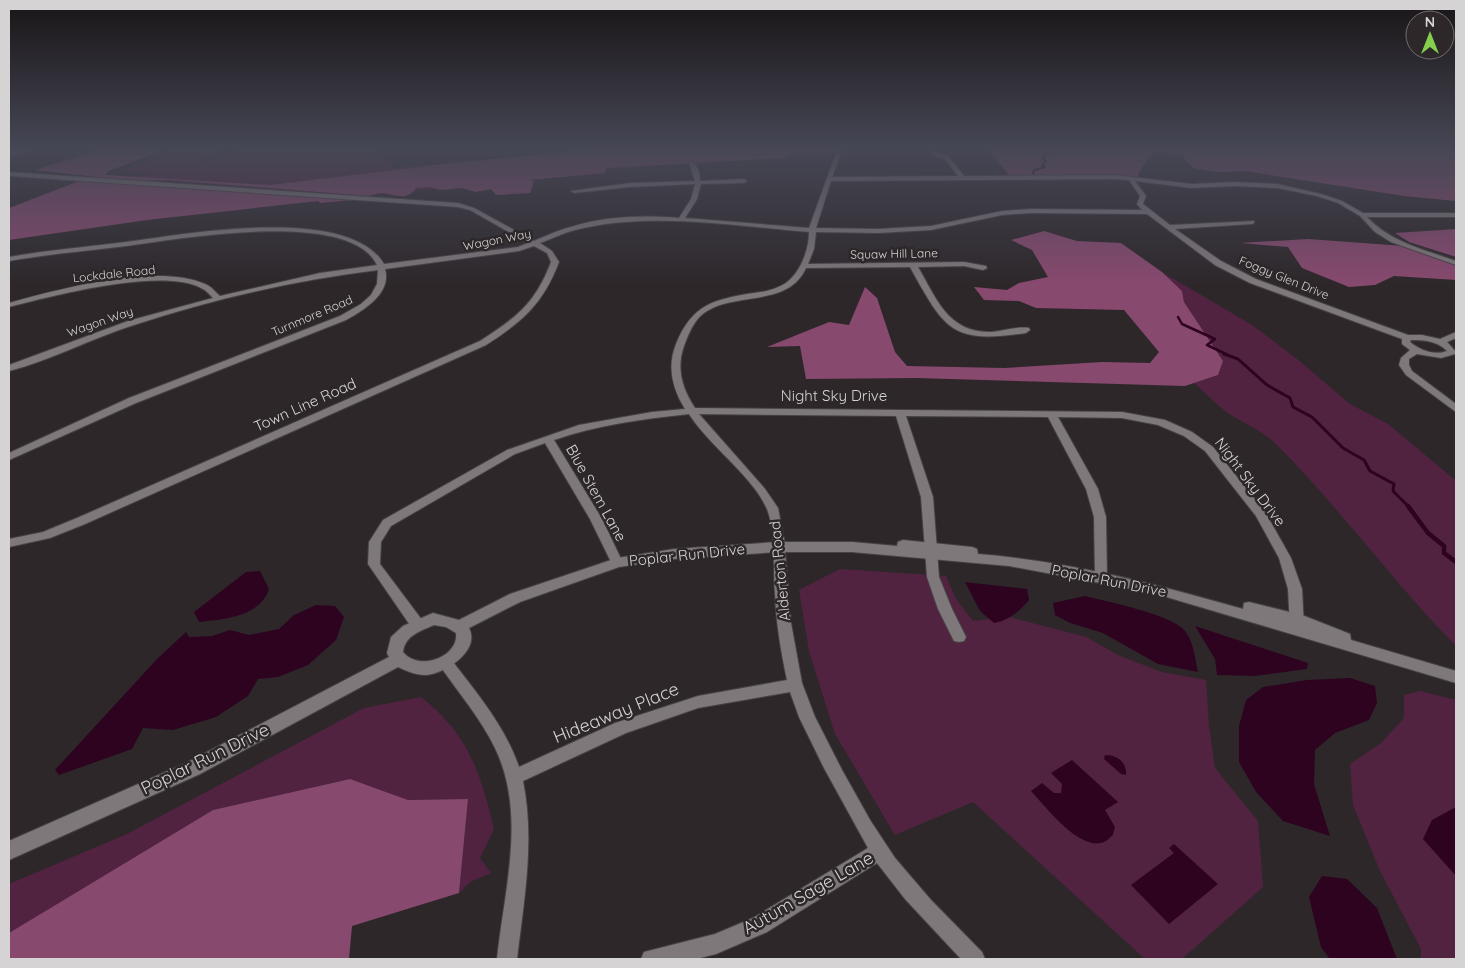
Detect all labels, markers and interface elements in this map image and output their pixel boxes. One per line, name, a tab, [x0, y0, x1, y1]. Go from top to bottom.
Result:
north arrow	[1405, 10, 1455, 60]
text: N	[1425, 13, 1435, 31]
street label: Wagon Way	[462, 226, 532, 253]
street label: Squaw Hill Lane	[850, 245, 938, 262]
street label: Foggy Glen Drive	[1237, 253, 1332, 303]
street label: Lockdale Road	[72, 262, 156, 285]
street label: Turnmore Road	[269, 292, 355, 339]
street label: Wagon Way	[65, 303, 135, 340]
street label: Town Line Road	[251, 373, 359, 436]
street label: Night Sky Drive	[781, 386, 887, 405]
street label: Night Sky Drive	[1211, 434, 1290, 530]
street label: Blue Stem Lane	[562, 441, 631, 545]
street label: Alderton Road	[765, 520, 794, 622]
street label: Poplar Run Drive	[628, 539, 746, 570]
street label: Poplar Run Drive	[1050, 560, 1168, 601]
street label: Hideaway Place	[550, 677, 682, 748]
street label: Poplar Run Drive	[137, 718, 273, 800]
street label: Autum Sage Lane	[738, 846, 877, 939]

